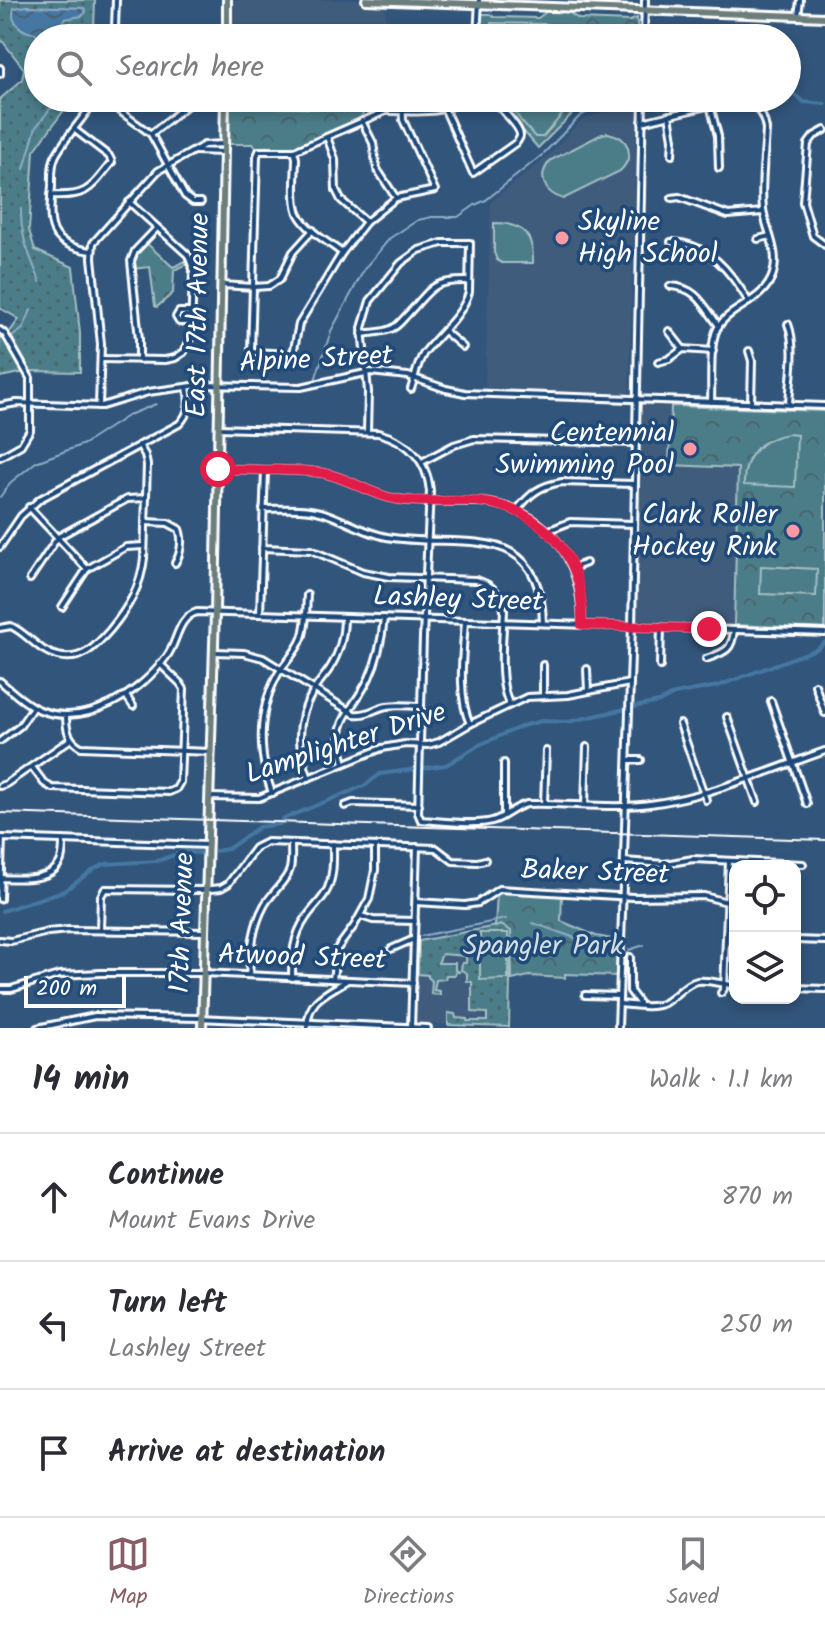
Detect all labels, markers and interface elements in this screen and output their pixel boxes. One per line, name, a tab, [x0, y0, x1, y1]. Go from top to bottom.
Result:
search box	[24, 24, 801, 112]
text: Search here	[116, 44, 264, 92]
icon: search	[52, 46, 96, 90]
place label: Skyline High School	[578, 200, 718, 277]
street label: East 17th Avenue	[175, 212, 223, 418]
marker: Skyline High School	[553, 229, 571, 247]
street label: Alpine Street	[238, 333, 395, 386]
place label: Centennial Swimming Pool	[495, 411, 674, 488]
marker: Centennial Swimming Pool	[681, 440, 699, 458]
route start	[200, 451, 236, 487]
place label: Clark Roller Hockey Rink	[632, 493, 779, 570]
marker: Clark Roller Hockey Rink	[784, 522, 802, 540]
street label: Lashley Street	[372, 575, 545, 625]
route end	[691, 611, 727, 647]
street label: Lamplighter Drive	[240, 690, 452, 798]
street label: Baker Street	[520, 848, 671, 898]
street label: 17th Avenue	[158, 851, 208, 994]
map controls	[729, 860, 801, 1004]
button: locate	[729, 860, 801, 932]
park label: Spangler Park	[463, 924, 624, 969]
button: layers	[729, 932, 801, 1004]
street label: Atwood Street	[217, 933, 388, 983]
scale bar	[24, 972, 126, 1008]
text: 200 m	[36, 972, 97, 1007]
text: 14 min	[32, 1053, 129, 1107]
text: Walk · 1.1 km	[649, 1059, 793, 1101]
text: Continue	[108, 1152, 224, 1200]
icon: ahead	[32, 1175, 76, 1219]
text: 870 m	[721, 1176, 793, 1218]
text: Mount Evans Drive	[108, 1200, 315, 1242]
text: Turn left	[108, 1280, 227, 1328]
icon: left	[32, 1303, 76, 1347]
text: 250 m	[720, 1304, 793, 1346]
text: Lashley Street	[108, 1328, 266, 1370]
text: Arrive at destination	[108, 1429, 385, 1477]
icon: arrive	[32, 1431, 76, 1475]
tab: Map	[106, 1532, 150, 1615]
tab: Directions	[363, 1532, 454, 1615]
tab: Saved	[667, 1532, 719, 1615]

